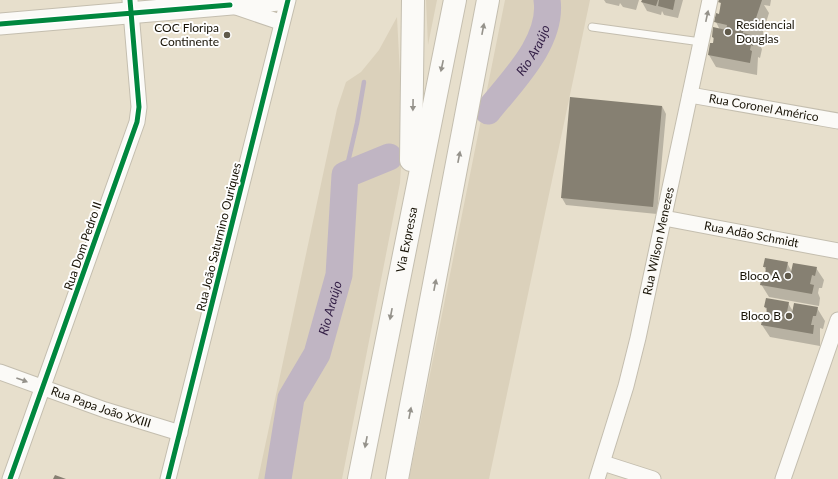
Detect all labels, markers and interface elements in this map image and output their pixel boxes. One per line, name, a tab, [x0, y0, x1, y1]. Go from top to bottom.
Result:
one-way arrow	[704, 9, 710, 22]
place label: Residencial Douglas	[736, 17, 795, 46]
place label: COC Floripa Continente	[154, 20, 219, 49]
one-way arrow	[480, 23, 486, 35]
water label: Rio Araújo	[512, 23, 553, 79]
marker: Residencial Douglas	[723, 27, 733, 37]
marker: COC Floripa Continente	[222, 30, 232, 40]
one-way arrow	[438, 59, 444, 72]
street label: Rua Coronel Américo	[708, 90, 820, 125]
one-way arrow	[410, 99, 416, 112]
one-way arrow	[456, 151, 462, 163]
street label: Rua João Saturnino Ouriques	[193, 161, 244, 313]
street label: Rua Wilson Menezes	[639, 186, 677, 296]
street label: Rua Dom Pedro II	[60, 200, 105, 292]
street label: Via Expressa	[393, 206, 420, 274]
street label: Rua Adão Schmidt	[703, 218, 801, 251]
place label: Bloco A	[740, 268, 781, 283]
marker: Bloco A	[783, 271, 793, 281]
water label: Rio Araújo	[315, 279, 345, 337]
one-way arrow	[432, 279, 438, 291]
one-way arrow	[388, 308, 394, 320]
place label: Bloco B	[740, 308, 781, 323]
marker: Bloco B	[784, 311, 794, 321]
one-way arrow	[16, 378, 28, 384]
street label: Rua Papa João XXIII	[49, 383, 153, 431]
one-way arrow	[407, 407, 413, 419]
one-way arrow	[363, 435, 369, 448]

